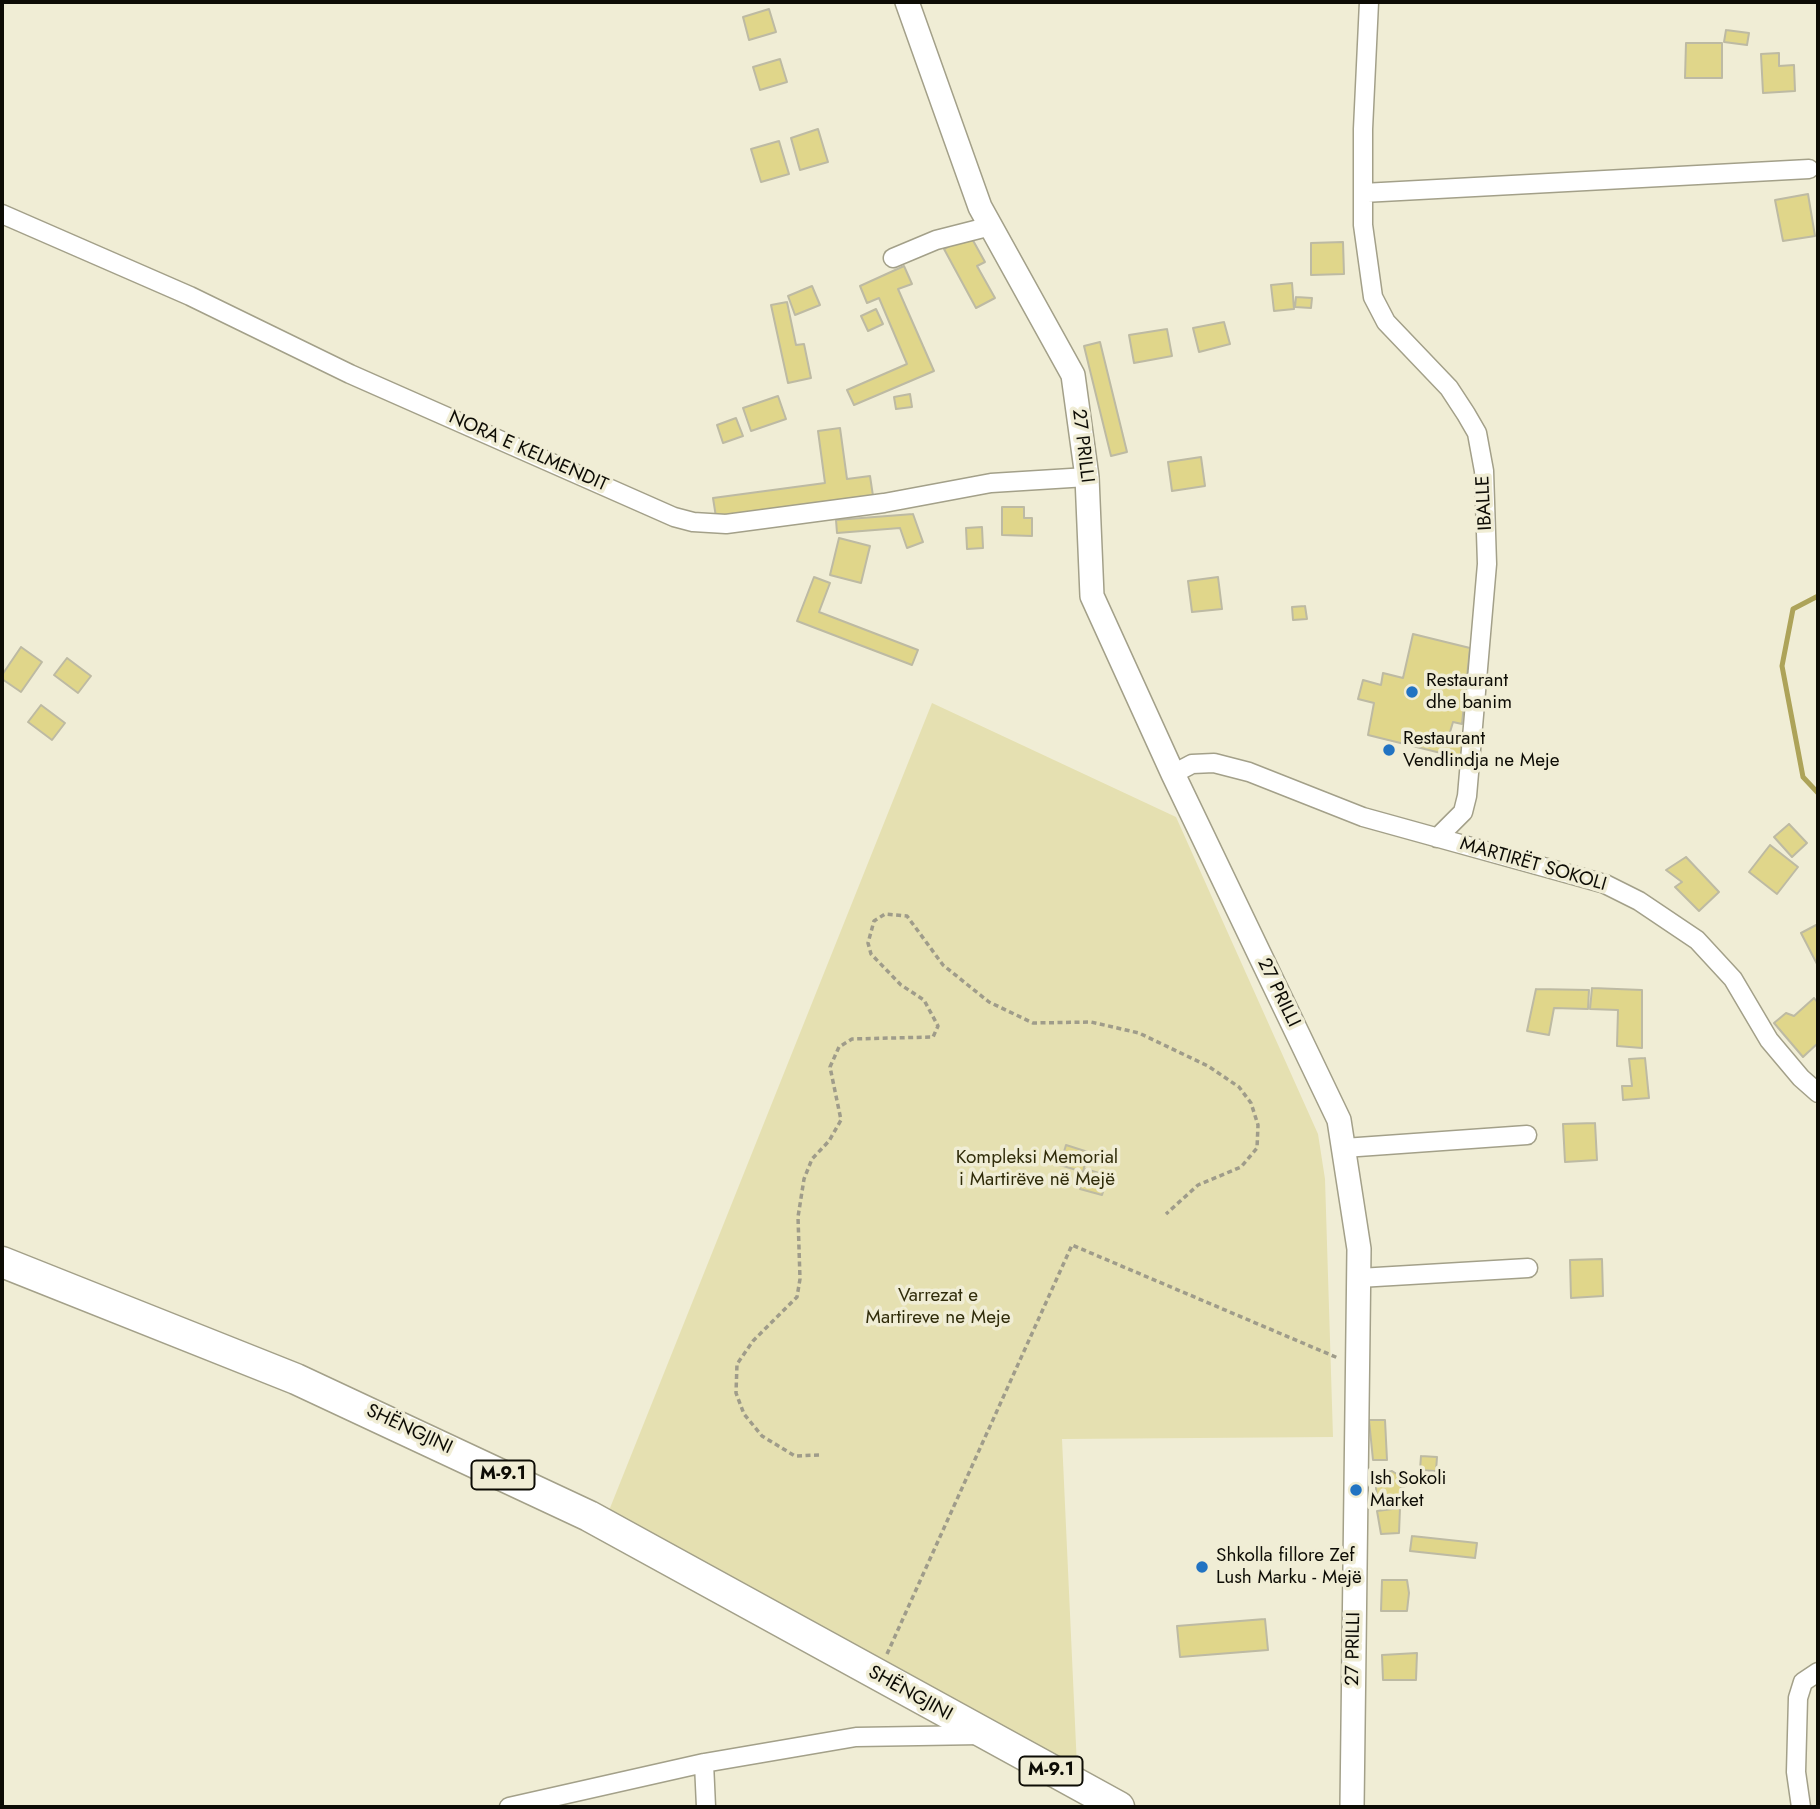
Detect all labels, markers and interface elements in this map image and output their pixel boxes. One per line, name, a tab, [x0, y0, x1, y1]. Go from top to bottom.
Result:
street label: NORA E KELMENDIT	[445, 407, 611, 497]
street label: 27 PRILLI	[1066, 408, 1098, 484]
street label: IBALLE	[1472, 475, 1498, 531]
place label: Restaurant dhe banim	[1426, 670, 1512, 714]
marker: Restaurant dhe banim	[1404, 684, 1420, 700]
place label: Restaurant Vendlindja ne Meje	[1403, 728, 1559, 772]
marker: Restaurant Vendlindja ne Meje	[1381, 742, 1397, 758]
street label: MARTIRËT SOKOLI	[1457, 833, 1609, 897]
street label: 27 PRILLI	[1252, 955, 1304, 1031]
park label: Kompleksi Memorial i Martirëve në Mejë	[956, 1147, 1118, 1191]
park label: Varrezat e Martireve ne Meje	[865, 1285, 1011, 1329]
street label: SHËNGJINI	[362, 1400, 456, 1460]
road number: M-9.1	[472, 1460, 534, 1490]
place label: Ish Sokoli Market	[1370, 1468, 1447, 1512]
marker: Ish Sokoli Market	[1348, 1482, 1364, 1498]
place label: Shkolla fillore Zef Lush Marku - Mejë	[1216, 1545, 1362, 1589]
marker: Shkolla fillore Zef Lush Marku - Mejë	[1194, 1559, 1210, 1575]
street label: 27 PRILLI	[1342, 1612, 1366, 1686]
street label: SHËNGJINI	[864, 1662, 956, 1726]
road number: M-9.1	[1020, 1756, 1082, 1786]

